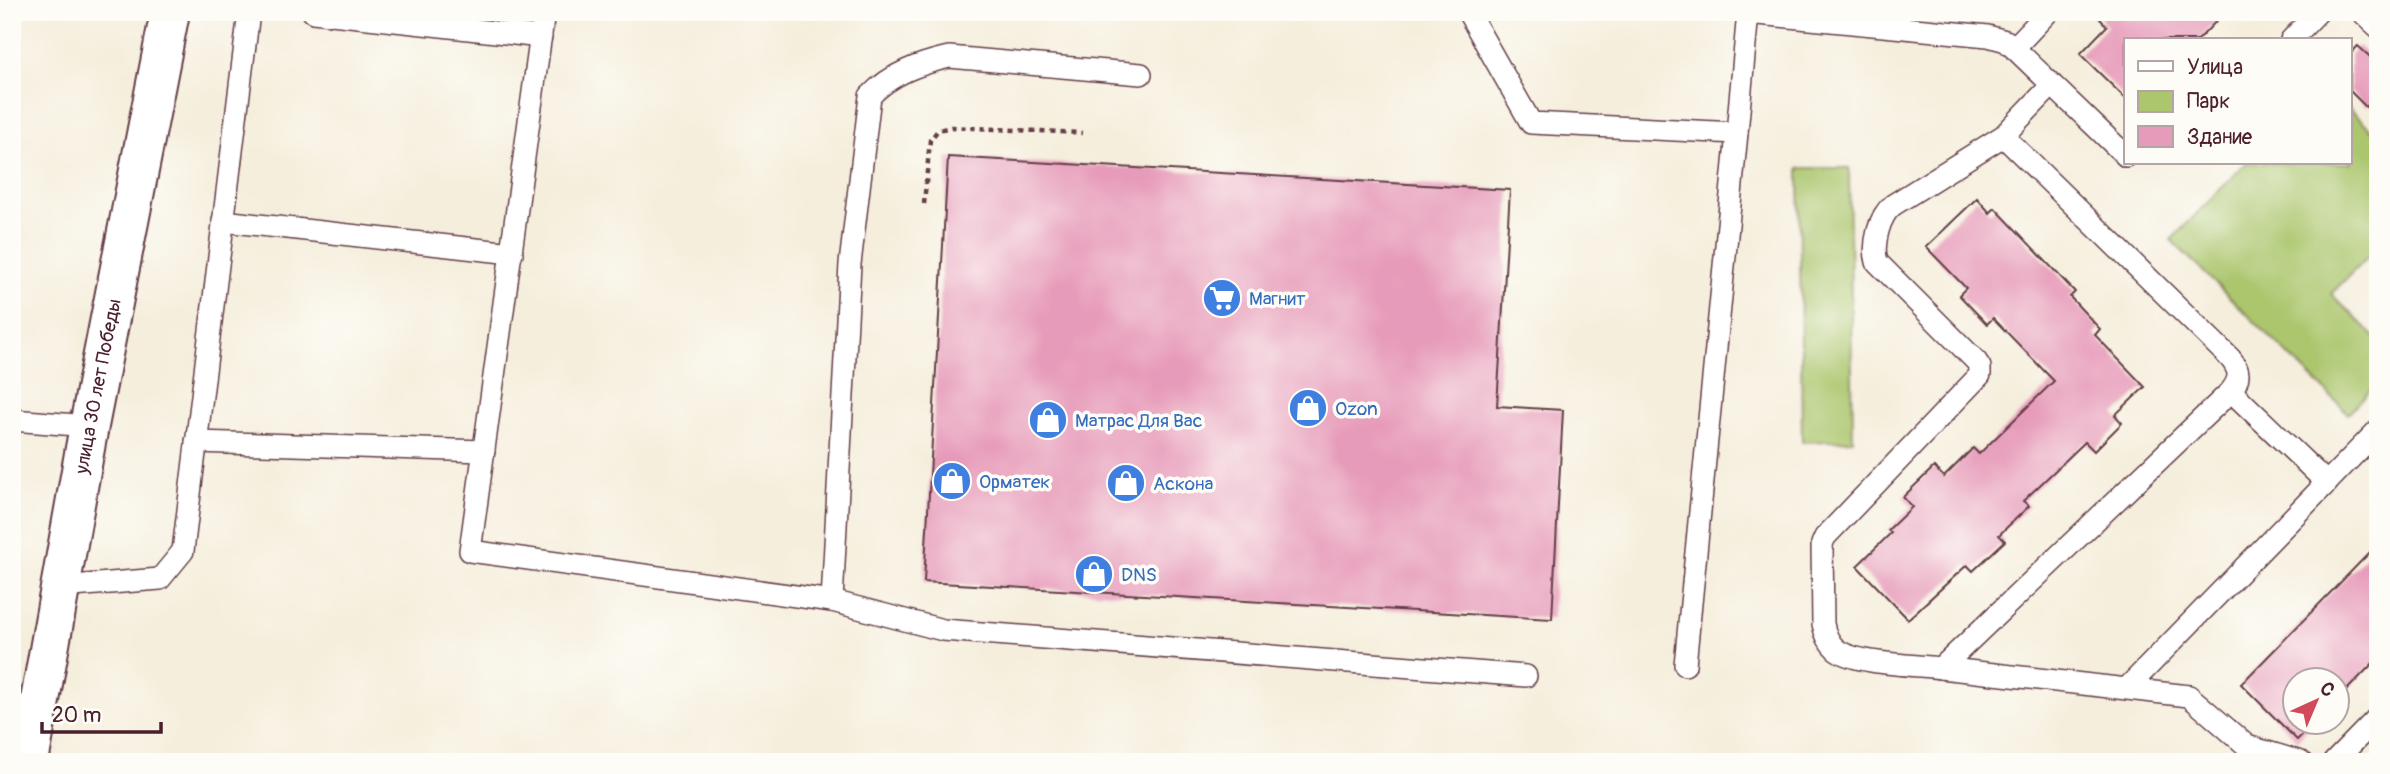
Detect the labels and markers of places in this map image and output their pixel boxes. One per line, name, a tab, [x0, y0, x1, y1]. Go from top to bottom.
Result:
supermarket icon: Магнит	[1201, 277, 1243, 319]
place label: Магнит	[1249, 287, 1306, 311]
shop icon: Ozon	[1287, 387, 1329, 429]
place label: Ozon	[1335, 397, 1378, 421]
shop icon: Матрас Для Вас	[1027, 399, 1069, 441]
place label: Матрас Для Вас	[1075, 409, 1203, 433]
shop icon: Орматек	[931, 460, 973, 502]
shop icon: Аскона	[1105, 462, 1147, 504]
place label: Орматек	[979, 470, 1050, 494]
place label: Аскона	[1153, 472, 1213, 496]
shop icon: DNS	[1073, 553, 1115, 595]
place label: DNS	[1121, 563, 1157, 587]

